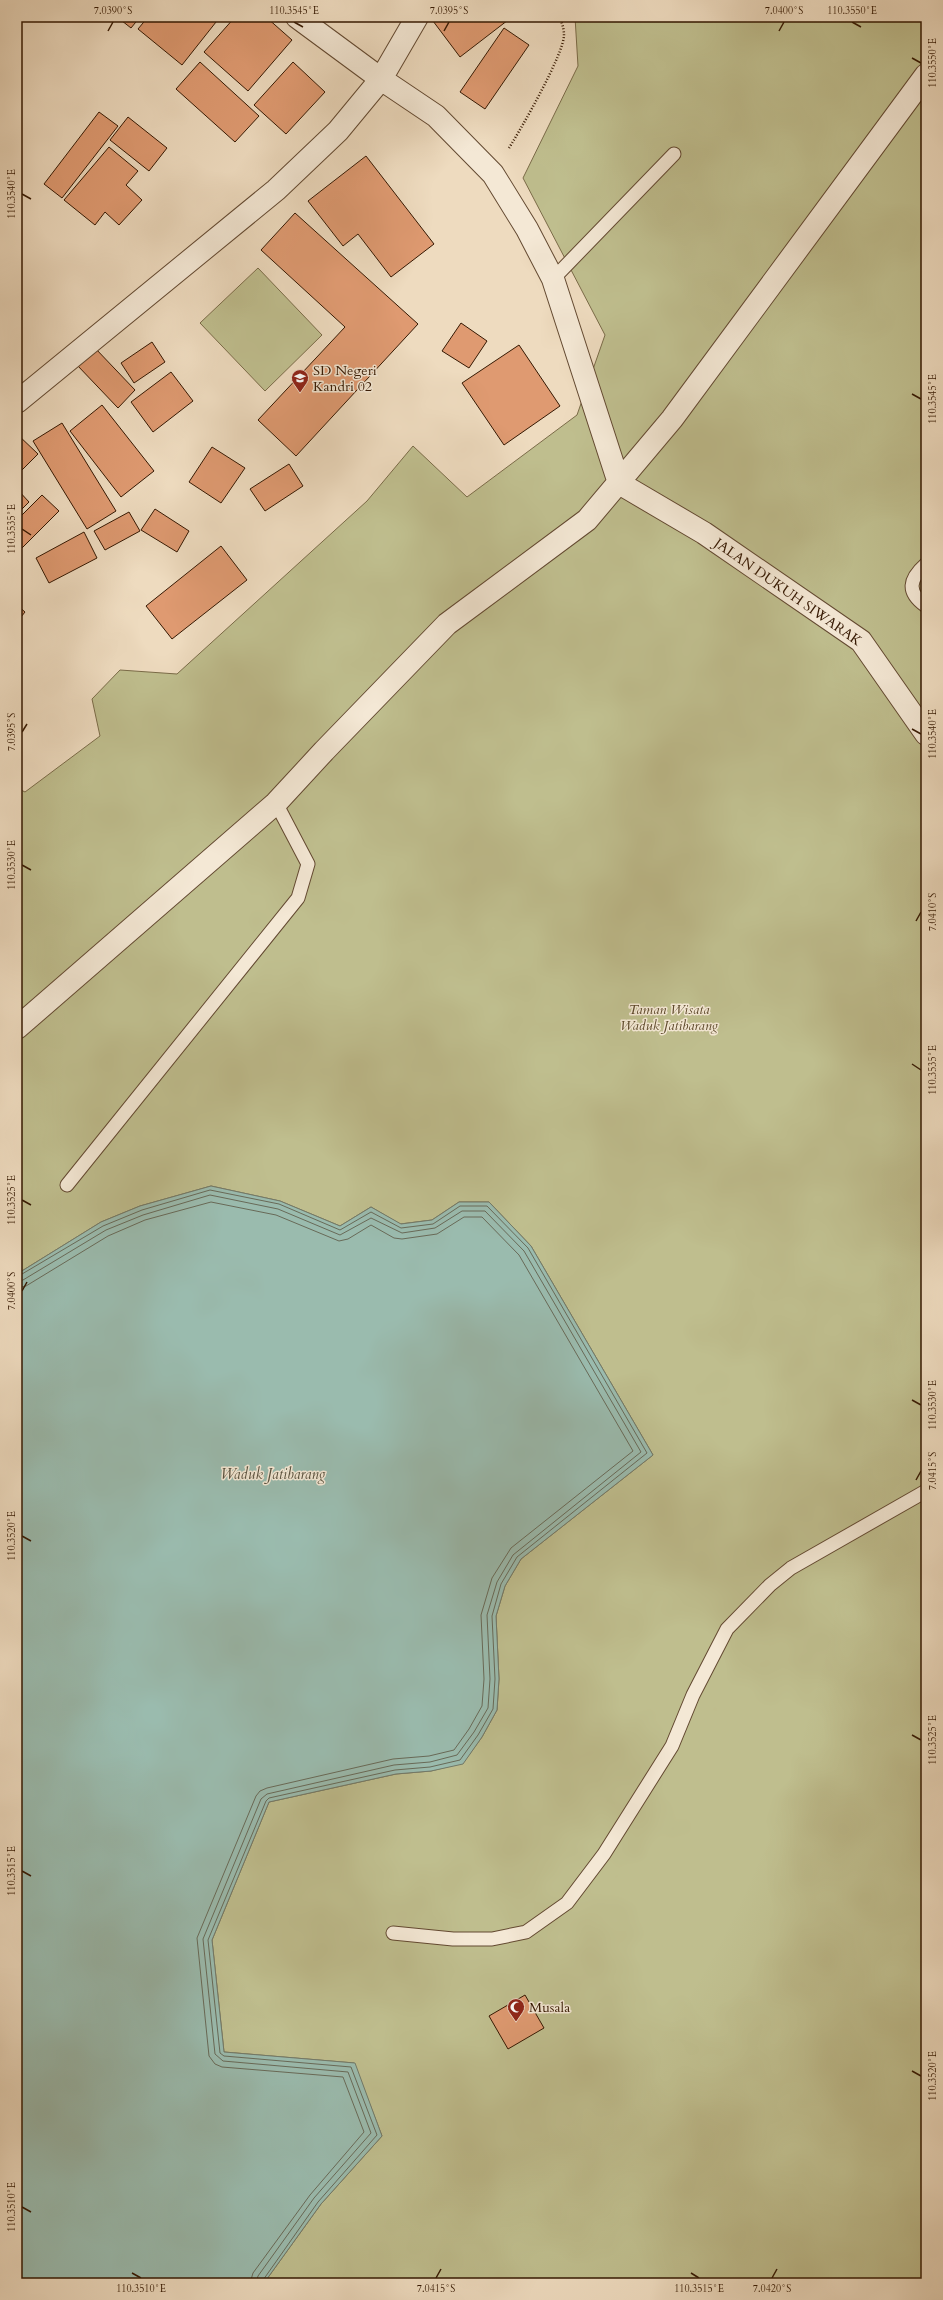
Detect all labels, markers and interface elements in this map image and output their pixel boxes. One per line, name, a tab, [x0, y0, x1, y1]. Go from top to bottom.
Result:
text: 7.0390°S	[94, 4, 132, 18]
text: 110.3545°E	[269, 4, 319, 18]
text: 7.0395°S	[430, 4, 468, 18]
text: 7.0400°S	[765, 4, 803, 18]
text: 110.3550°E	[827, 4, 877, 18]
text: 110.3550°E	[926, 38, 940, 88]
text: 110.3540°E	[5, 169, 19, 219]
place label: SD Negeri Kandri 02	[313, 361, 377, 396]
school or university icon: SD Negeri Kandri 02	[290, 368, 310, 393]
text: 110.3545°E	[926, 374, 940, 424]
text: 110.3535°E	[5, 504, 19, 554]
street label: JALAN DUKUH SIWARAK	[709, 533, 866, 651]
text: 110.3540°E	[926, 709, 940, 759]
text: 7.0395°S	[5, 713, 19, 751]
text: 110.3530°E	[5, 840, 19, 890]
text: 7.0410°S	[926, 893, 940, 931]
park label: Taman Wisata Waduk Jatibarang	[620, 1000, 719, 1035]
text: 110.3535°E	[926, 1045, 940, 1095]
text: 110.3525°E	[5, 1175, 19, 1225]
text: 7.0400°S	[5, 1272, 19, 1310]
text: 110.3530°E	[926, 1380, 940, 1430]
text: 7.0415°S	[926, 1452, 940, 1490]
water label: Waduk Jatibarang	[221, 1464, 326, 1484]
text: 110.3520°E	[5, 1511, 19, 1561]
text: 110.3525°E	[926, 1715, 940, 1765]
text: 110.3515°E	[5, 1846, 19, 1896]
mosque icon: Musala	[506, 1997, 526, 2022]
place label: Musala	[529, 1998, 570, 2017]
text: 110.3520°E	[926, 2051, 940, 2101]
text: 110.3510°E	[5, 2182, 19, 2232]
text: 110.3510°E	[116, 2282, 166, 2296]
text: 7.0415°S	[417, 2282, 455, 2296]
text: 110.3515°E	[674, 2282, 724, 2296]
text: 7.0420°S	[753, 2282, 791, 2296]

